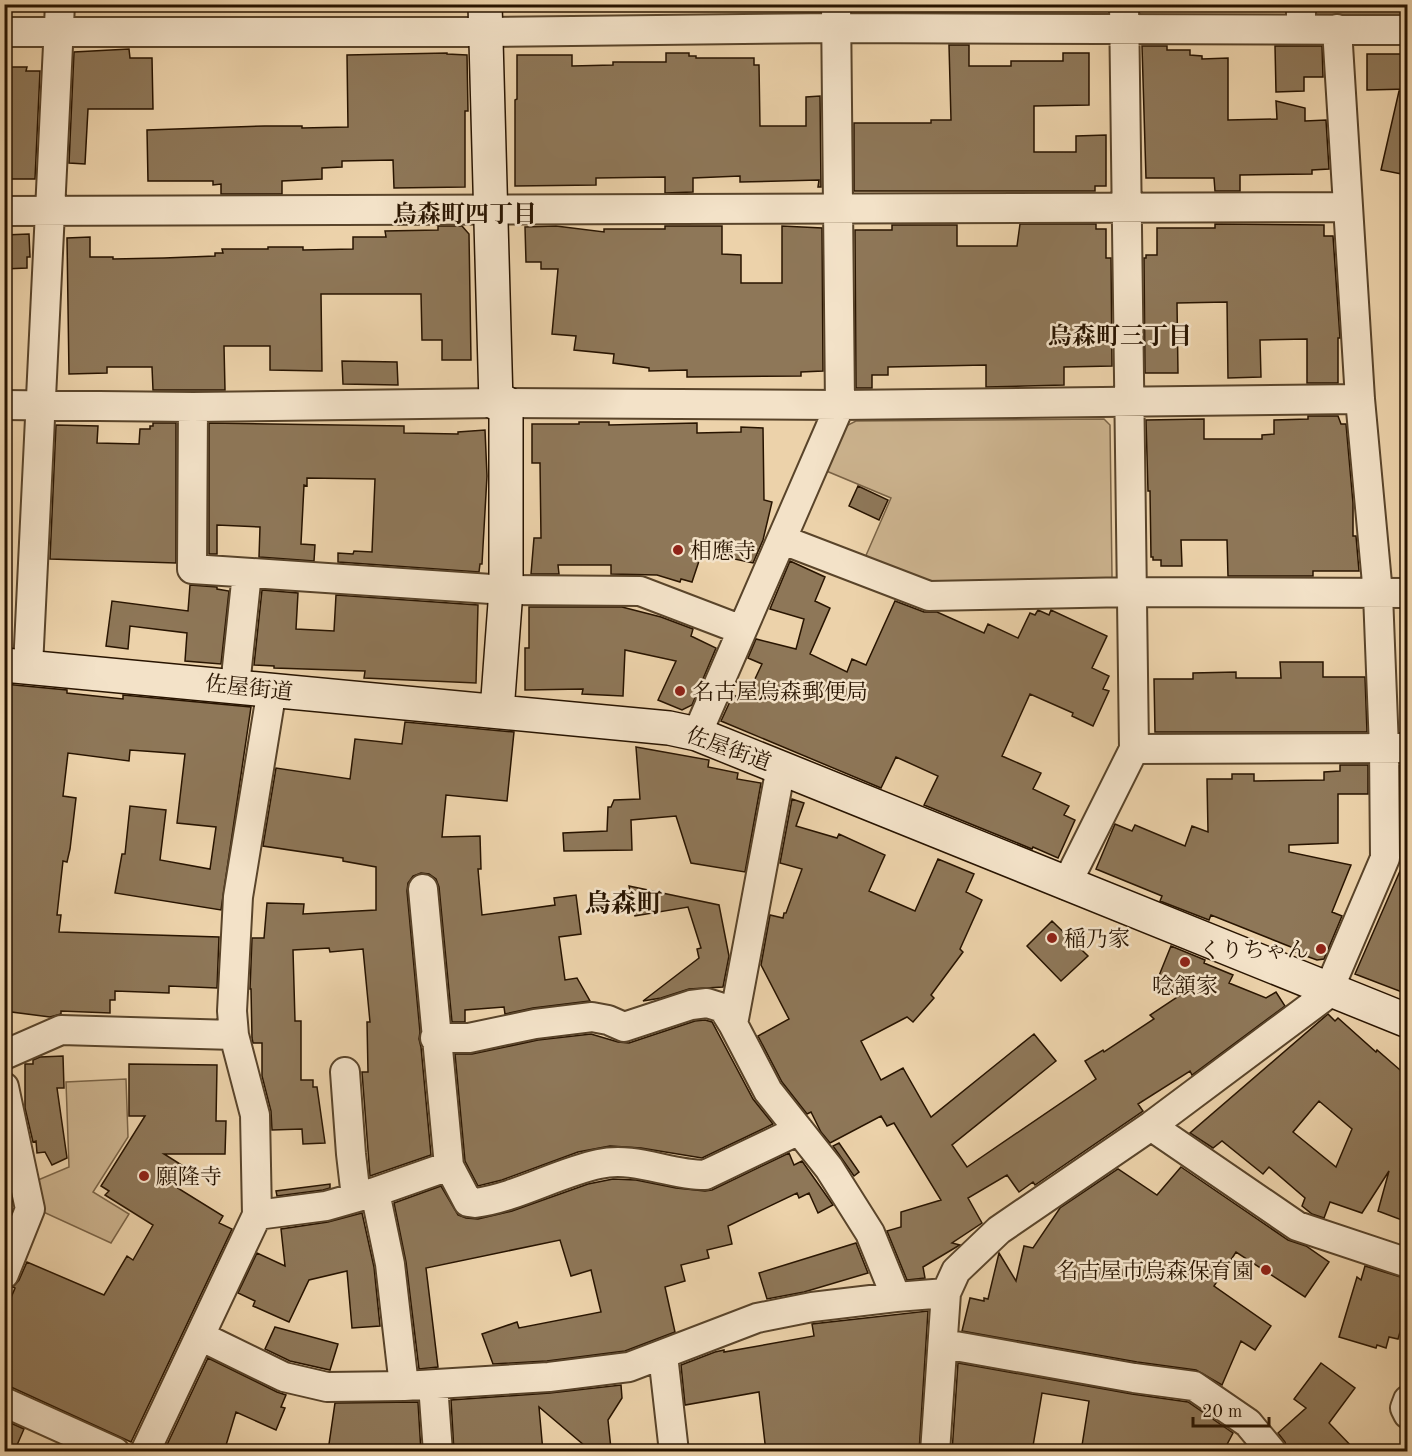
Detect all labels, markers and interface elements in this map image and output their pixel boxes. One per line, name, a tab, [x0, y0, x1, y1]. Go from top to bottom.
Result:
district label: 烏森町四丁目	[393, 201, 537, 228]
district label: 烏森町三丁目	[1048, 323, 1192, 350]
place label: 相應寺	[690, 539, 756, 563]
marker: 相應寺	[671, 543, 685, 557]
street label: 佐屋街道	[204, 671, 294, 705]
place label: 名古屋烏森郵便局	[692, 680, 868, 704]
marker: 名古屋烏森郵便局	[673, 684, 687, 698]
street label: 佐屋街道	[683, 723, 774, 775]
district label: 烏森町	[585, 889, 663, 918]
place label: 稲乃家	[1064, 927, 1130, 951]
marker: 稲乃家	[1045, 931, 1059, 945]
place label: くりちゃん	[1199, 939, 1309, 962]
marker: くりちゃん	[1314, 942, 1328, 956]
marker: 唸頷家	[1178, 955, 1192, 969]
place label: 唸頷家	[1152, 974, 1218, 998]
place label: 願隆寺	[156, 1165, 222, 1189]
marker: 願隆寺	[137, 1169, 151, 1183]
place label: 名古屋市烏森保育園	[1056, 1259, 1254, 1283]
marker: 名古屋市烏森保育園	[1259, 1263, 1273, 1277]
scale bar	[1193, 1390, 1270, 1428]
text: 20 m	[1202, 1403, 1242, 1421]

